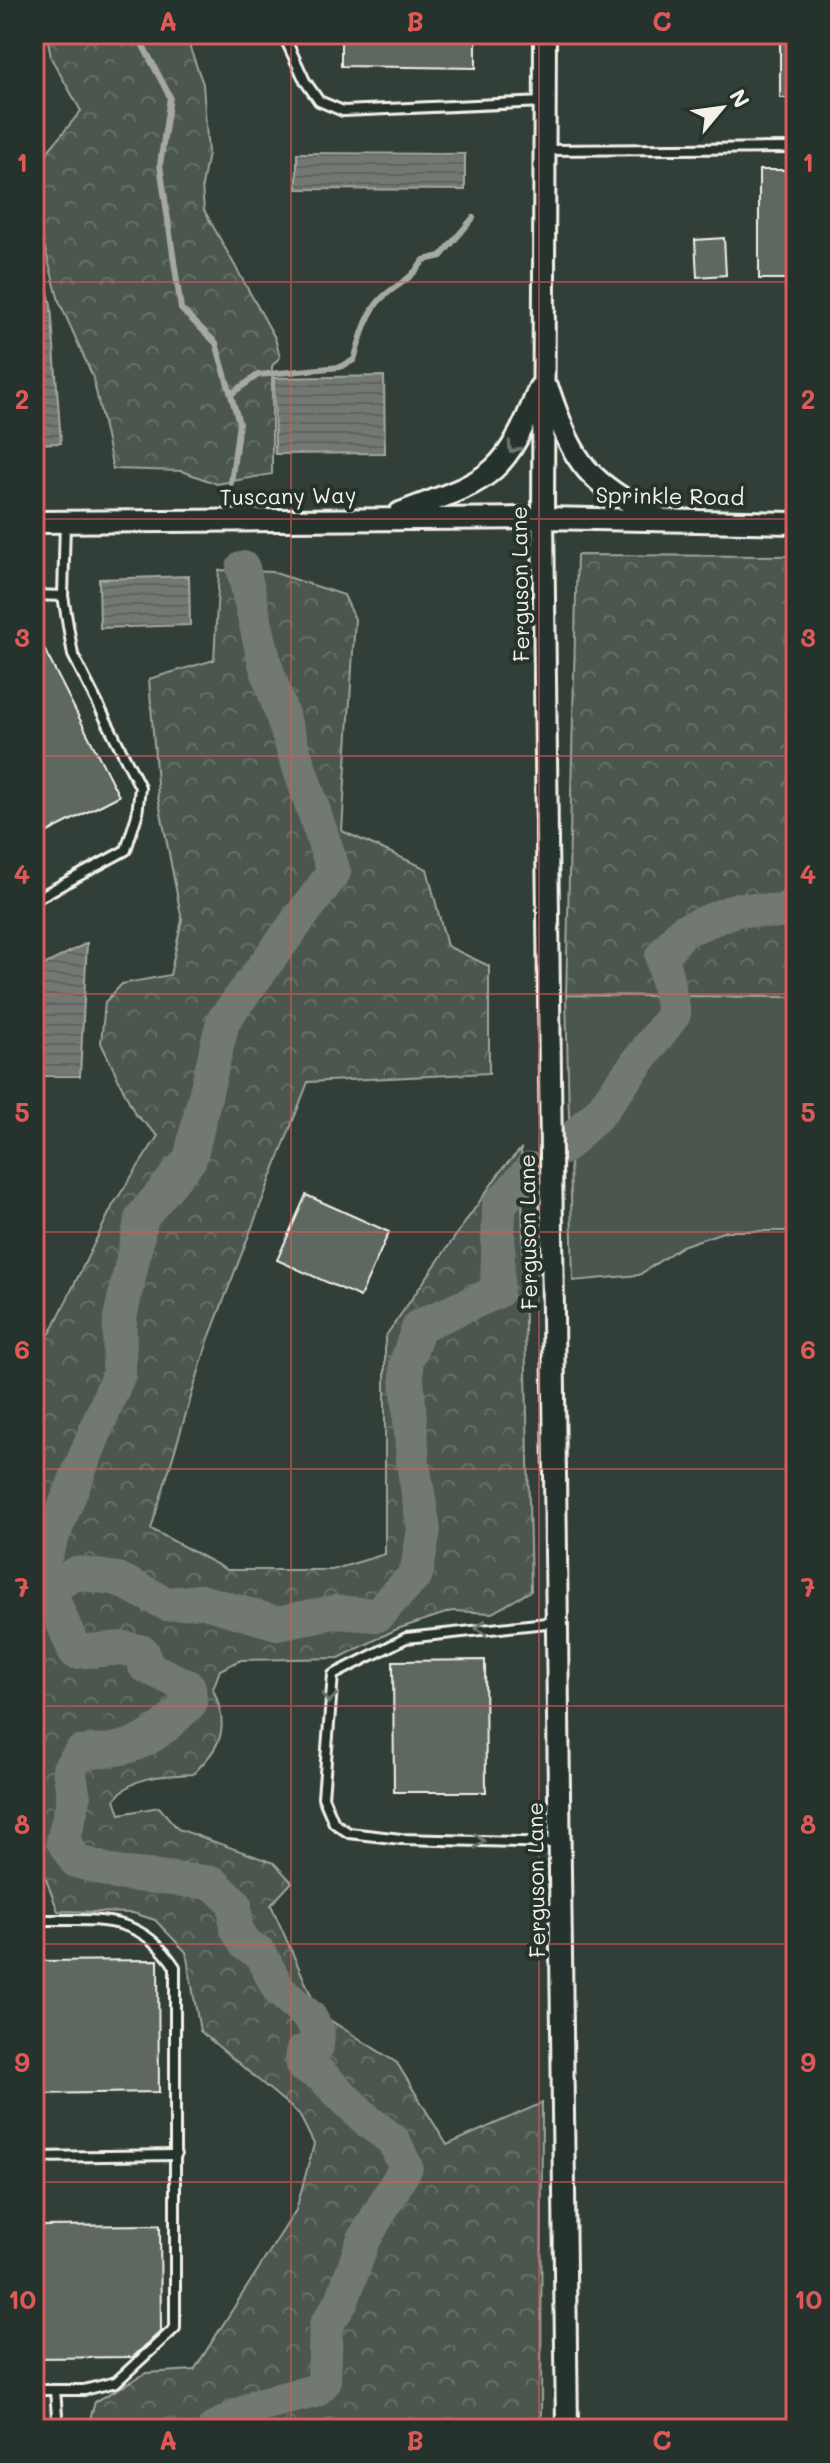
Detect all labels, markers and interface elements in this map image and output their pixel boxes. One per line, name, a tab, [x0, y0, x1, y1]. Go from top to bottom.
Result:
text: A	[159, 4, 177, 38]
text: B	[406, 4, 424, 38]
text: C	[652, 4, 672, 38]
north arrow	[682, 68, 762, 148]
text: N	[723, 84, 757, 112]
text: 1	[16, 145, 28, 179]
text: 1	[802, 145, 814, 179]
text: 2	[15, 382, 29, 416]
text: 2	[801, 382, 815, 416]
one-way arrow	[508, 439, 523, 454]
street label: Tuscany Way	[219, 480, 357, 511]
street label: Sprinkle Road	[595, 480, 745, 511]
street label: Ferguson Lane	[504, 506, 535, 662]
text: 3	[14, 620, 30, 654]
text: 3	[800, 620, 816, 654]
text: 4	[14, 857, 30, 891]
text: 4	[800, 857, 816, 891]
text: 5	[14, 1095, 30, 1129]
text: 5	[800, 1095, 816, 1129]
street label: Ferguson Lane	[512, 1154, 543, 1310]
text: 6	[14, 1332, 30, 1366]
text: 6	[800, 1332, 816, 1366]
text: 7	[15, 1570, 29, 1604]
text: 7	[801, 1570, 815, 1604]
one-way arrow	[474, 1619, 487, 1636]
one-way arrow	[321, 1692, 338, 1705]
street label: Ferguson Lane	[520, 1802, 551, 1958]
text: 8	[14, 1807, 30, 1841]
text: 8	[800, 1807, 816, 1841]
one-way arrow	[473, 1833, 486, 1850]
text: 9	[14, 2045, 30, 2079]
text: 9	[800, 2045, 816, 2079]
text: 10	[8, 2282, 36, 2316]
text: 10	[794, 2282, 822, 2316]
text: A	[159, 2423, 177, 2457]
text: B	[406, 2423, 424, 2457]
text: C	[652, 2423, 672, 2457]

